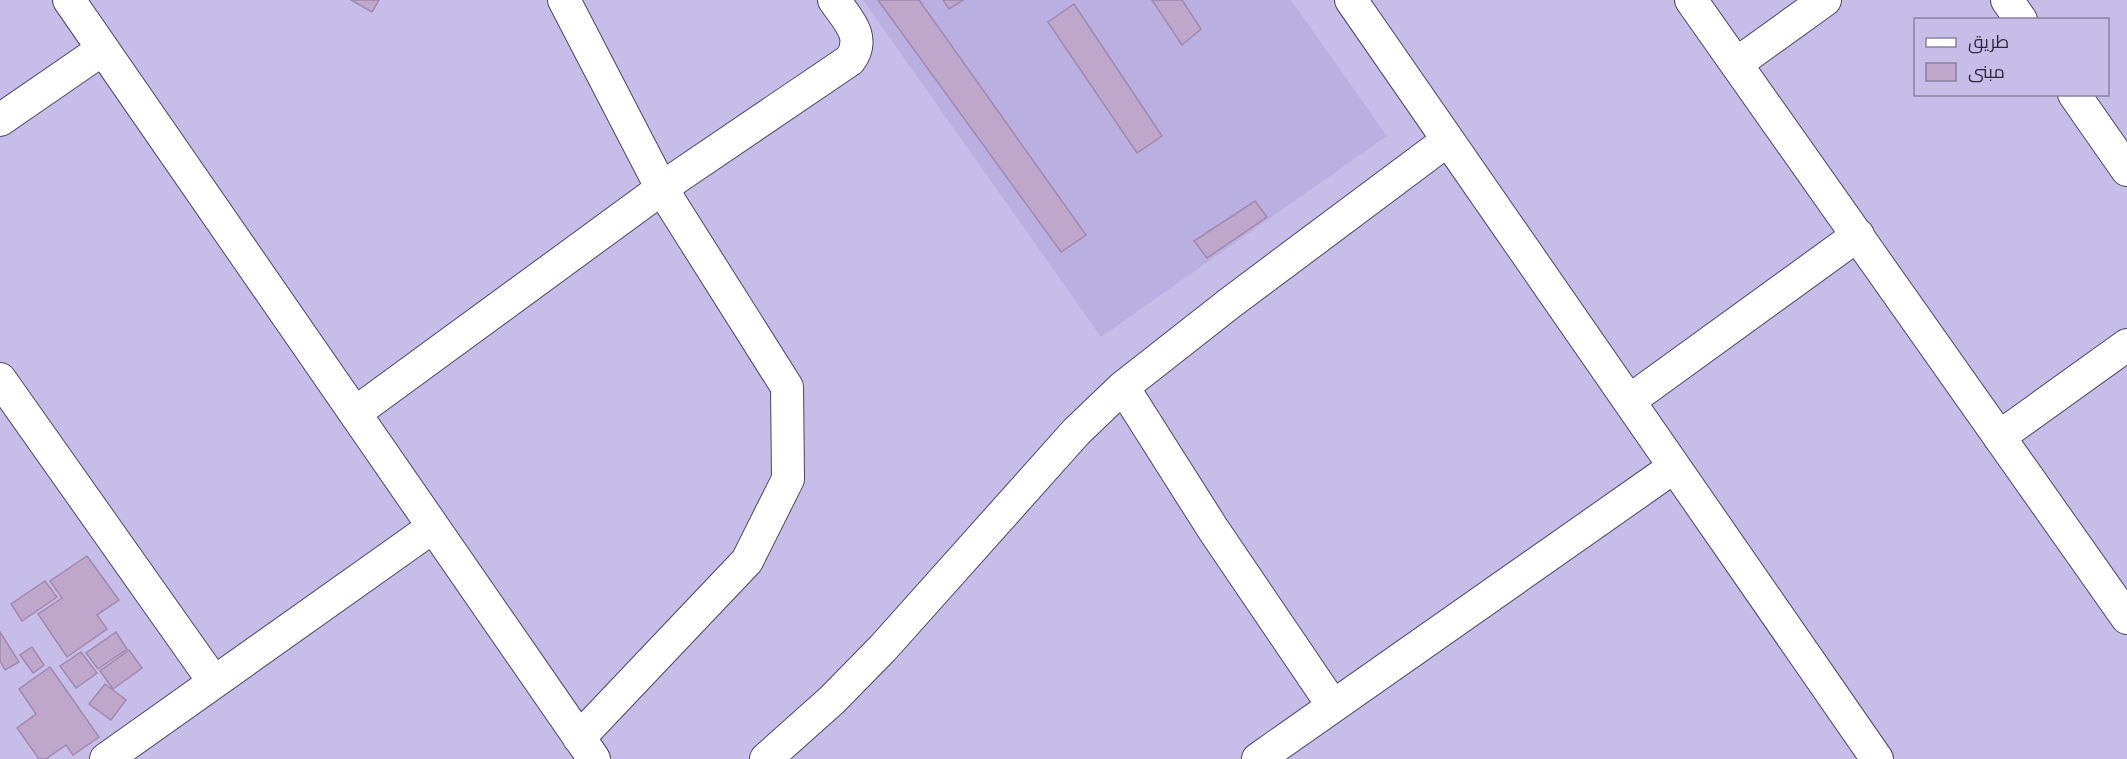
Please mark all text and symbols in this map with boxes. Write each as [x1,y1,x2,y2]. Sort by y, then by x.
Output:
legend [1914,18,2109,96]
text: طريق [1968,31,2009,54]
text: مبنى [1968,61,2005,83]

